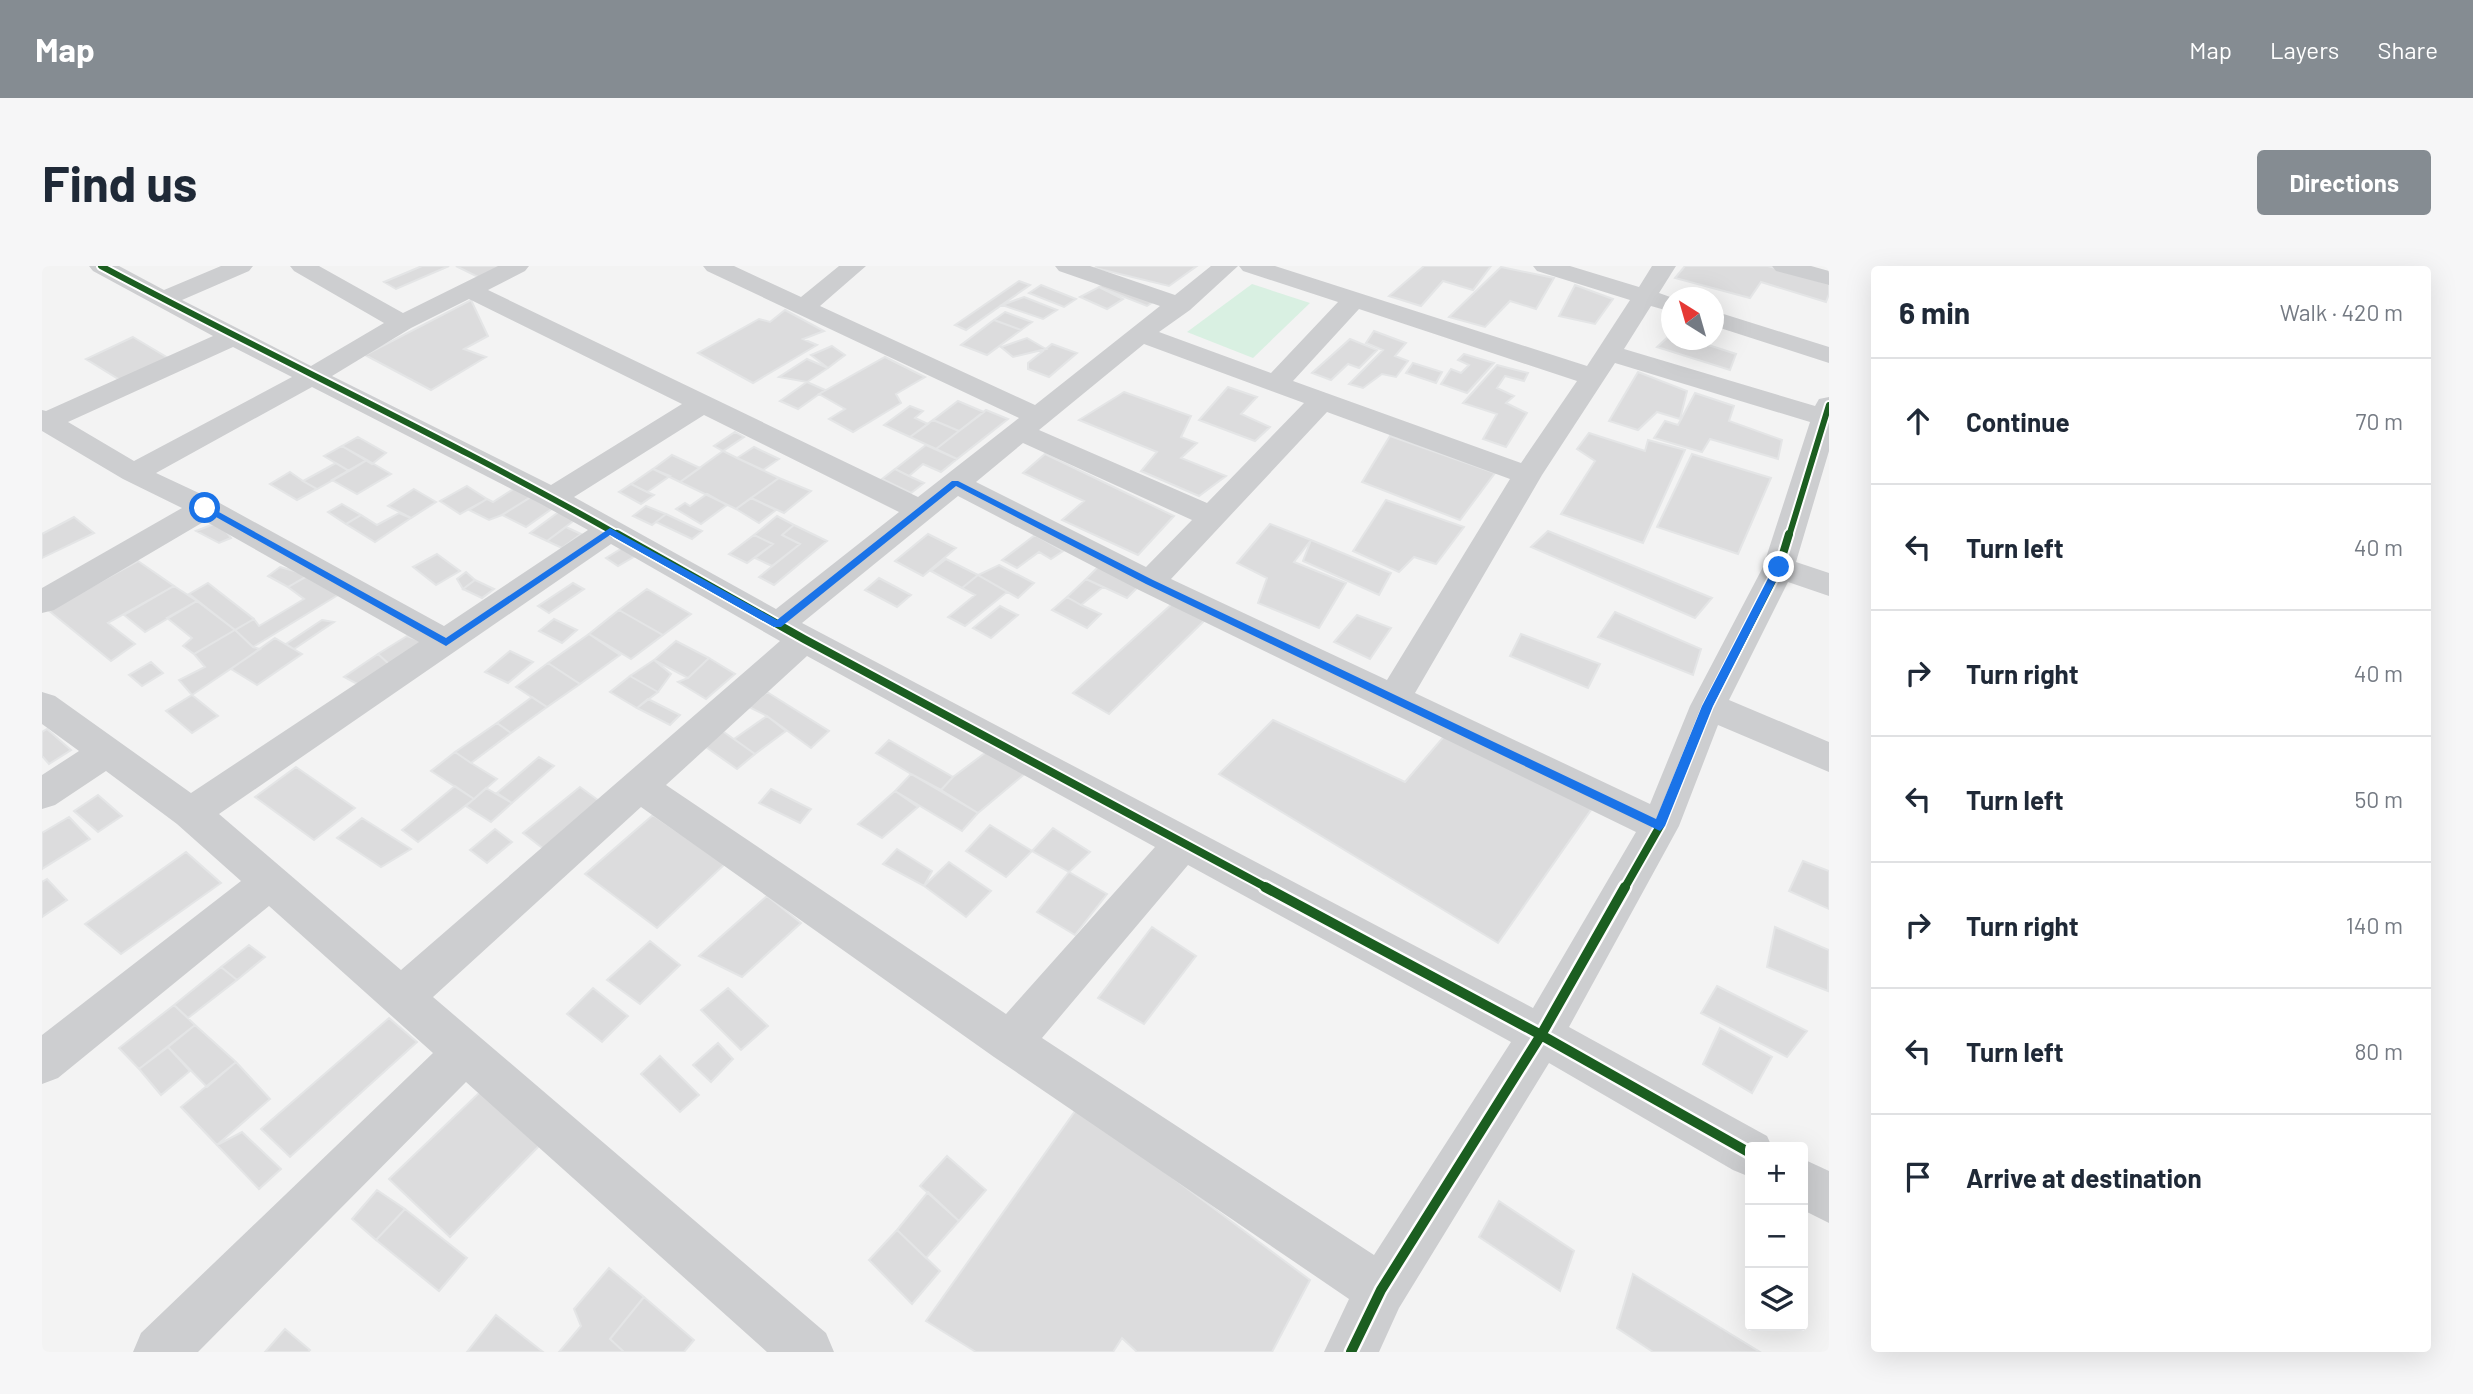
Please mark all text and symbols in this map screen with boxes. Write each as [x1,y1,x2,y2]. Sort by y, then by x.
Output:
text: Map [35,29,95,69]
text: Map [2189,35,2232,64]
text: Layers [2270,35,2339,64]
text: Share [2377,35,2438,64]
button: Directions [2257,150,2431,215]
text: Find us [42,153,197,212]
north arrow [1661,287,1724,350]
text: 6 min [1899,294,1970,330]
text: Walk · 420 m [2280,298,2403,326]
icon: ahead [1899,402,1937,440]
text: Continue [1966,406,2070,437]
text: 70 m [2356,407,2403,435]
route start [189,492,220,523]
icon: left [1899,528,1937,566]
text: Turn left [1966,532,2064,563]
text: 40 m [2354,533,2403,561]
route end [1763,551,1794,582]
icon: right [1899,654,1937,692]
text: Turn right [1966,658,2079,689]
text: 40 m [2354,659,2403,687]
icon: left [1899,780,1937,818]
text: Turn left [1966,784,2064,815]
text: 50 m [2355,785,2403,813]
icon: right [1899,906,1937,944]
text: Turn right [1966,910,2079,941]
text: 140 m [2346,911,2403,939]
icon: left [1899,1032,1937,1070]
text: Turn left [1966,1036,2064,1067]
text: 80 m [2354,1037,2403,1065]
map controls [1745,1142,1808,1331]
button: + [1745,1142,1808,1205]
icon: arrive [1899,1158,1937,1196]
text: Arrive at destination [1966,1162,2202,1193]
button: − [1745,1205,1808,1268]
button: layers [1745,1268,1808,1331]

